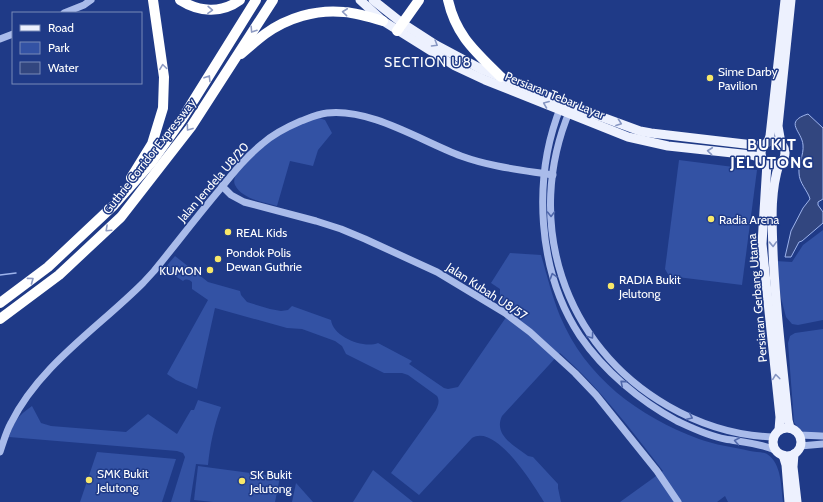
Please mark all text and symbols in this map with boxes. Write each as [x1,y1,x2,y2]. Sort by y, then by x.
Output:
one-way arrow [207,5,213,14]
one-way arrow [342,8,348,17]
legend [12,12,142,84]
text: Road [48,20,74,35]
one-way arrow [250,26,258,33]
one-way arrow [431,39,438,47]
text: Park [48,40,70,55]
district label: SECTION U8 [384,53,472,71]
text: Water [48,60,79,75]
one-way arrow [159,64,168,70]
place label: Sime Darby Pavilion [718,64,778,93]
street label: Persiaran Tebar Layar [503,68,607,122]
marker: Sime Darby Pavilion [705,73,715,83]
one-way arrow [203,75,211,82]
street label: Guthrie Corridor Expressway [99,95,199,217]
one-way arrow [542,101,549,109]
one-way arrow [615,119,622,127]
one-way arrow [187,124,194,131]
district label: BUKIT JELUTONG [729,135,814,172]
street label: Jalan Jendela U8/20 [174,139,252,226]
one-way arrow [707,146,713,155]
one-way arrow [547,211,555,217]
place label: Radia Arena [719,212,779,227]
marker: Radia Arena [706,214,716,224]
one-way arrow [105,224,113,232]
place label: REAL Kids [236,225,287,240]
marker: REAL Kids [223,227,233,237]
street label: Persiaran Gerbang Utama [744,233,770,363]
one-way arrow [769,241,777,247]
place label: Pondok Polis Dewan Guthrie [226,245,302,274]
marker: Pondok Polis Dewan Guthrie [213,254,223,264]
street label: Jalan Kubah U8/57 [443,259,530,323]
place label: KUMON [159,263,202,278]
marker: KUMON [205,265,215,275]
one-way arrow [549,272,558,279]
place label: RADIA Bukit Jelutong [618,272,681,301]
one-way arrow [27,278,34,285]
marker: RADIA Bukit Jelutong [606,281,616,291]
one-way arrow [586,331,593,338]
one-way arrow [772,374,781,380]
one-way arrow [620,380,628,387]
one-way arrow [686,412,693,420]
one-way arrow [734,437,740,446]
place label: SMK Bukit Jelutong [96,466,149,495]
place label: SK Bukit Jelutong [249,467,292,496]
marker: SMK Bukit Jelutong [84,475,94,485]
marker: SK Bukit Jelutong [237,476,247,486]

